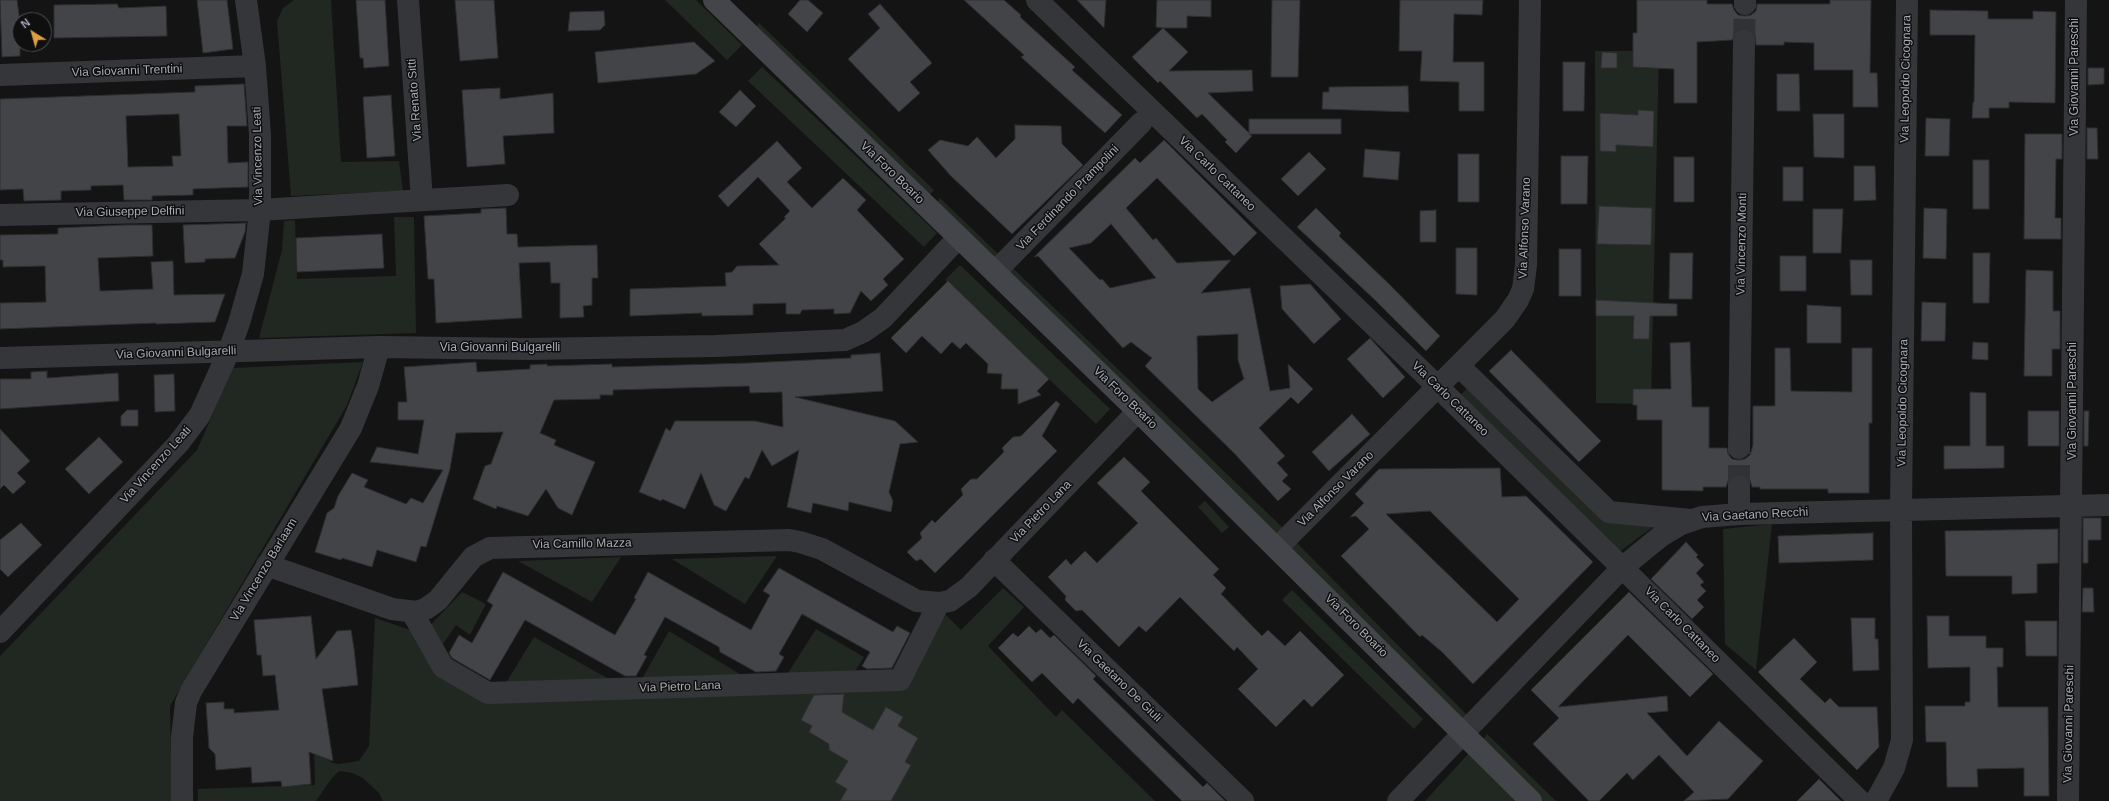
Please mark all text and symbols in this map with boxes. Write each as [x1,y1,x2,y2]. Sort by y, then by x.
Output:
north arrow [12,12,52,52]
street label: Via Leopoldo Cicognara [1898,15,1914,143]
text: N [19,16,32,30]
street label: Via Giovanni Pareschi [2068,18,2082,136]
street label: Via Renato Sitti [405,58,425,142]
street label: Via Giovanni Trentini [71,62,183,80]
street label: Via Vincenzo Leati [250,106,266,206]
street label: Via Carlo Cattaneo [1176,134,1258,214]
street label: Via Foro Boario [857,139,927,207]
street label: Via Ferdinando Prampolini [1014,142,1122,254]
street label: Via Alfonso Varano [1516,177,1534,279]
street label: Via Vincenzo Monti [1734,193,1750,295]
street label: Via Giuseppe Delfini [76,204,184,220]
street label: Via Leopoldo Cicognara [1895,339,1911,467]
street label: Via Giovanni Bulgarelli [440,341,560,355]
street label: Via Giovanni Pareschi [2066,342,2080,460]
street label: Via Giovanni Bulgarelli [116,344,236,362]
street label: Via Carlo Cattaneo [1409,359,1491,439]
street label: Via Foro Boario [1090,364,1160,432]
street label: Via Vincenzo Leati [118,423,194,507]
street label: Via Alfonso Varano [1295,448,1377,530]
street label: Via Pietro Lana [1007,478,1075,546]
street label: Via Gaetano Recchi [1701,505,1809,525]
street label: Via Vincenzo Barlaam [228,516,300,624]
street label: Via Camillo Mazza [532,536,632,552]
street label: Via Carlo Cattaneo [1641,584,1723,666]
street label: Via Foro Boario [1322,592,1390,660]
street label: Via Gaetano De Giuli [1074,637,1164,725]
street label: Via Giovanni Pareschi [2061,665,2077,783]
street label: Via Pietro Lana [639,678,721,696]

